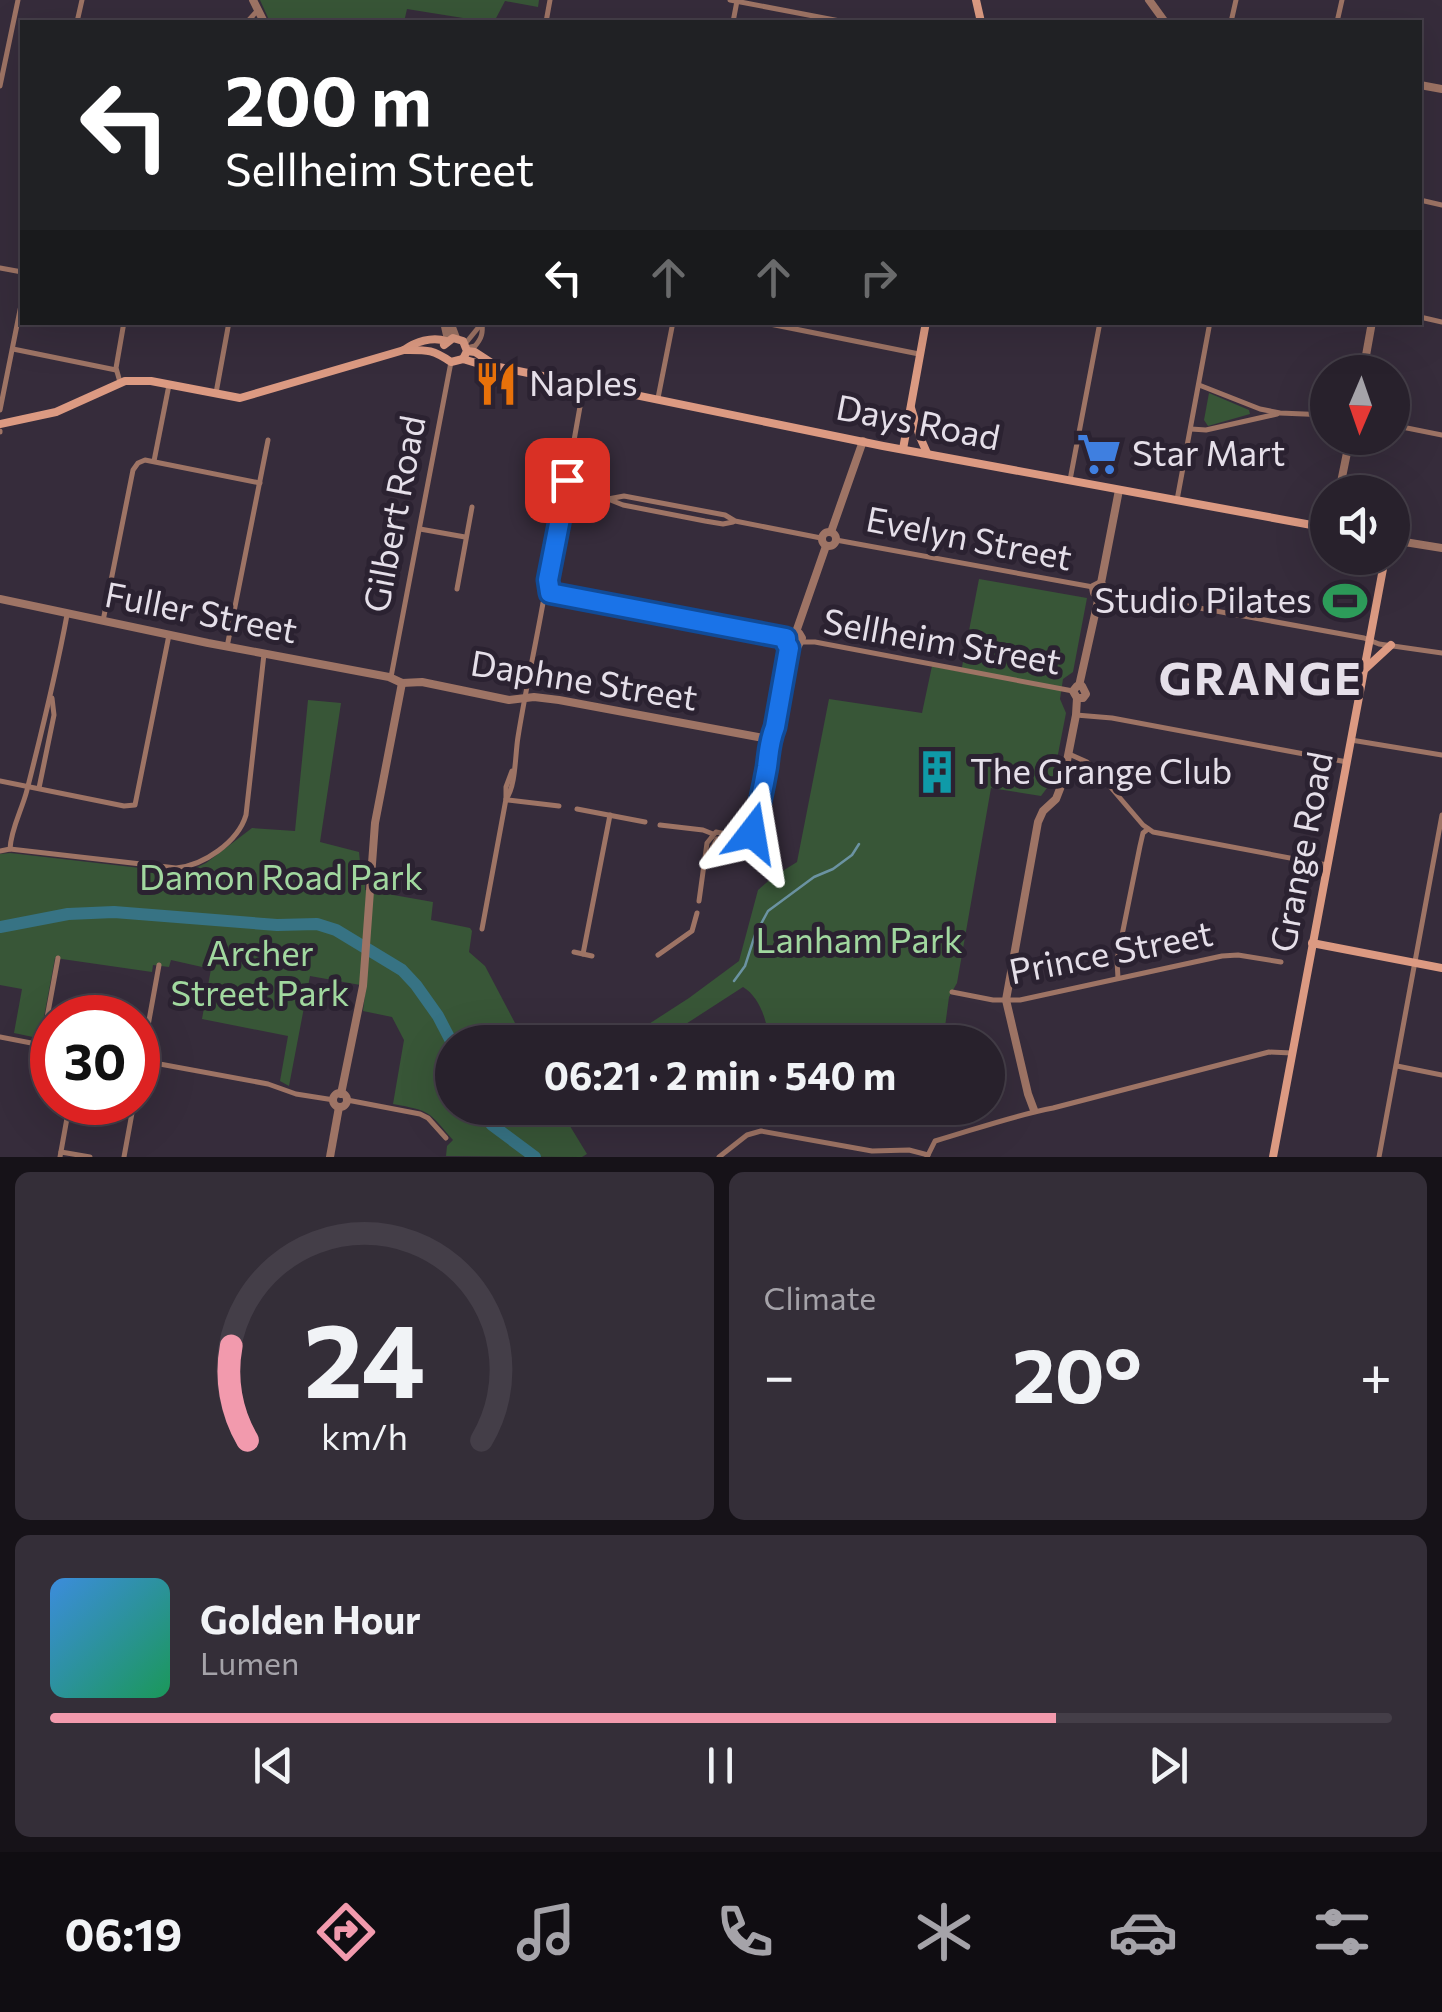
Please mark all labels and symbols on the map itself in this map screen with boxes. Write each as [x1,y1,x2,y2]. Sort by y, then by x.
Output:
north arrow [1310,355,1410,455]
restaurant icon: Naples [472,360,520,408]
place label: Naples [529,360,638,403]
street label: Days Road [833,384,1004,457]
street label: Gilbert Road [352,412,433,616]
supermarket icon: Star Mart [1075,430,1123,478]
place label: Star Mart [1132,430,1285,473]
pin [525,438,610,523]
street label: Evelyn Street [863,496,1076,578]
street label: Fuller Street [102,571,301,650]
place label: Studio Pilates [1094,577,1312,620]
sports icon: Studio Pilates [1321,577,1369,625]
street label: Sellheim Street [820,597,1065,682]
street label: Daphne Street [468,639,701,718]
district label: GRANGE [1159,649,1363,704]
building icon: The Grange Club [913,748,961,796]
place label: The Grange Club [970,748,1232,791]
street label: Grange Road [1259,748,1340,955]
position arrow [700,781,804,885]
park label: Damon Road Park [139,854,423,897]
street label: Prince Street [1005,910,1216,991]
park label: Lanham Park [755,917,963,960]
park label: Archer Street Park [171,930,349,1013]
speed limit sign: 30 [30,995,160,1125]

